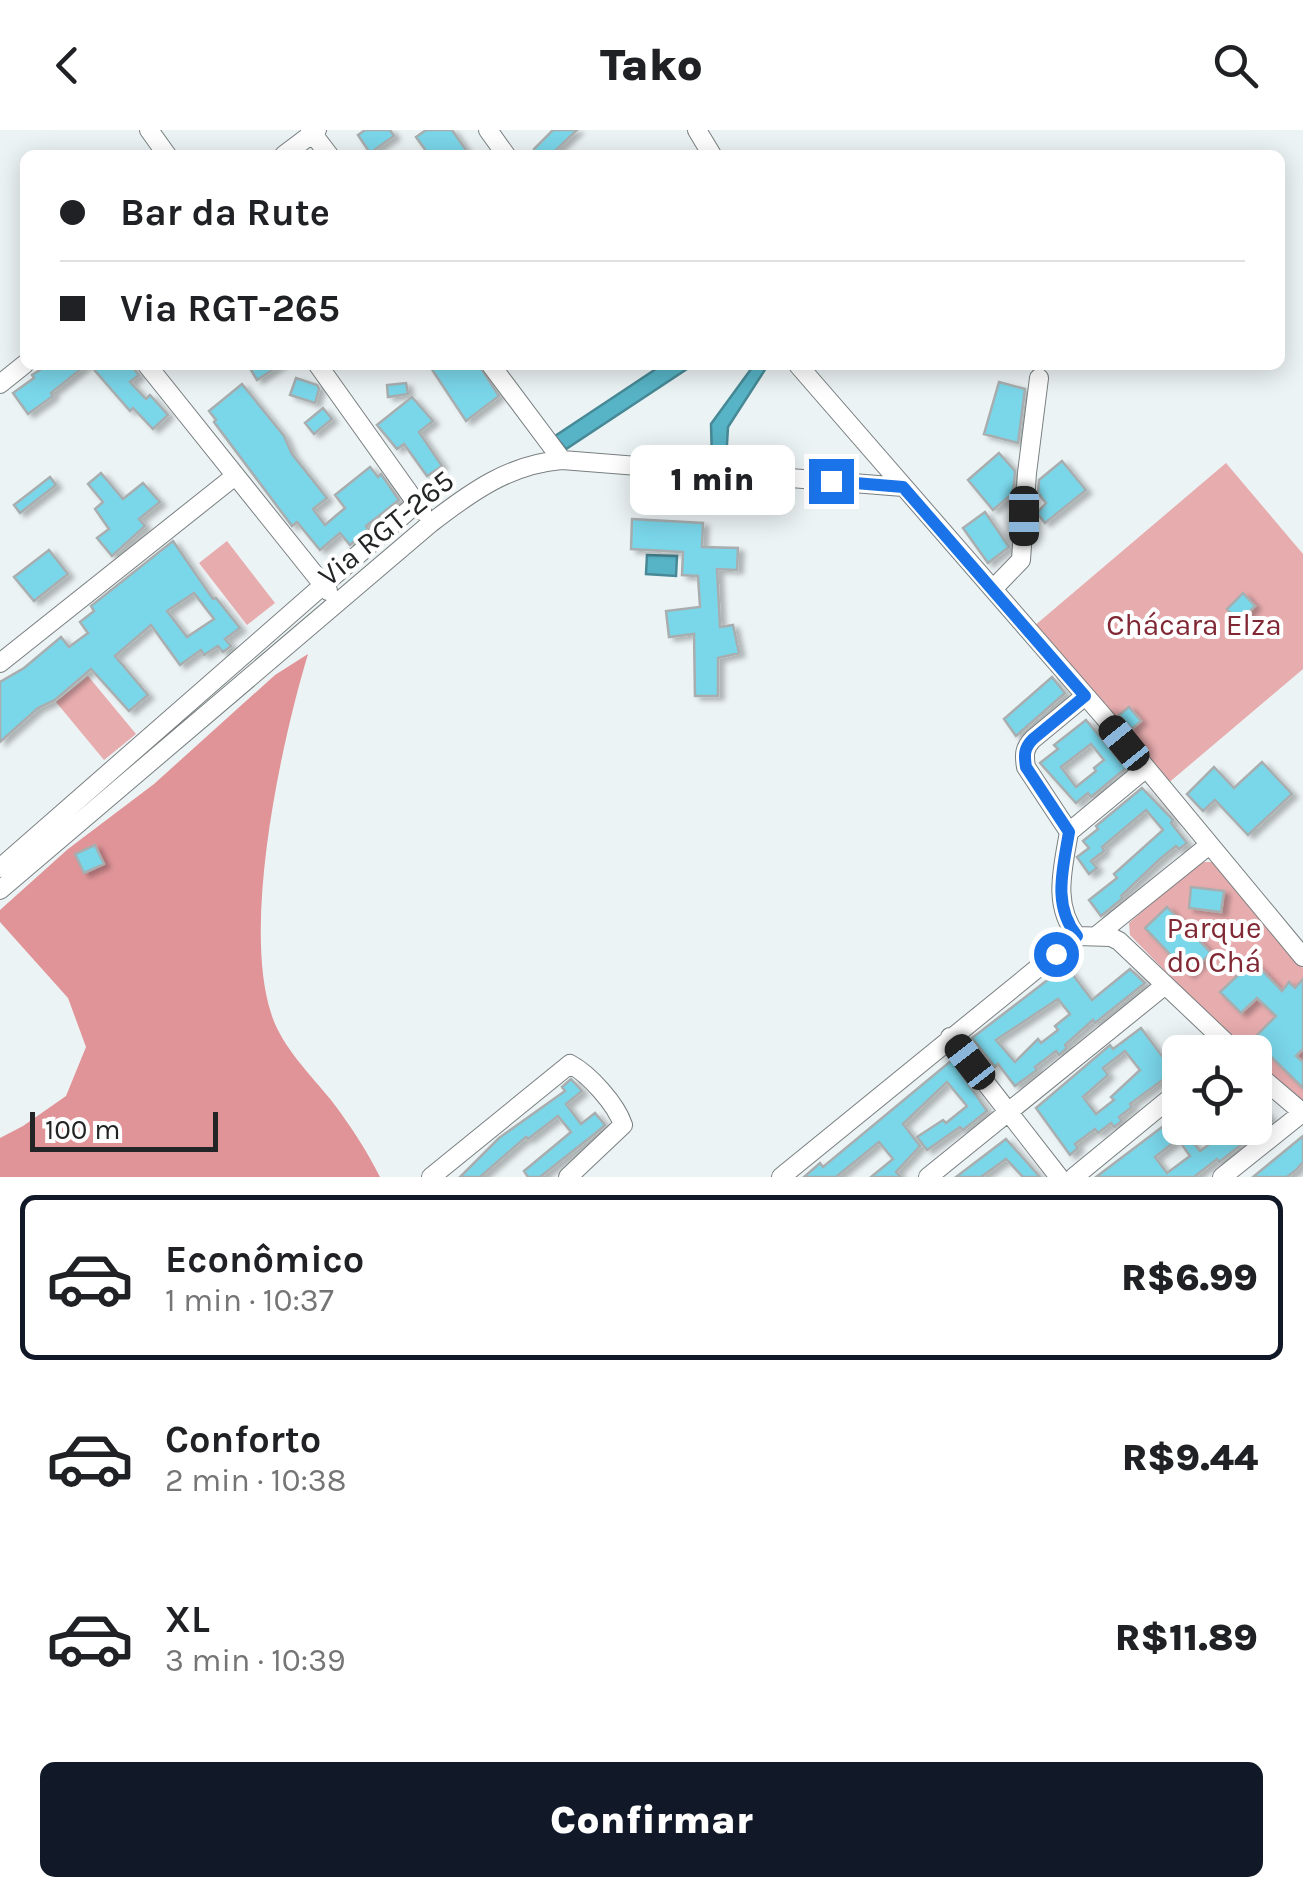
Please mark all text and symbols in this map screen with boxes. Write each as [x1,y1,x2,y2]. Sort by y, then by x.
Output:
icon: back [40,38,95,93]
icon: search [1208,38,1263,93]
text: Tako [600,39,703,91]
text: Bar da Rute [120,190,330,235]
text: Via RGT-265 [120,286,340,331]
callout: 1 min [631,446,796,516]
route end [809,459,854,504]
text: 1 min [671,461,754,498]
street label: Via RGT-265 [311,462,461,594]
car [1009,486,1039,546]
park label: Chácara Elza [1106,607,1282,643]
car [1093,710,1155,776]
park label: Parque do Chá [1166,910,1262,980]
route start [1034,932,1079,977]
car [940,1029,1000,1095]
map controls [1162,1035,1272,1145]
button: locate [1162,1035,1272,1145]
scale bar [30,1107,218,1151]
text: 100 m [45,1113,120,1146]
icon: car [45,1233,135,1323]
text: Econômico [165,1237,364,1282]
text: R$6.99 [1121,1255,1258,1300]
text: 1 min · 10:37 [165,1282,334,1319]
icon: car [45,1413,135,1503]
text: Conforto [165,1417,321,1462]
text: R$9.44 [1122,1435,1258,1480]
text: 2 min · 10:38 [165,1462,346,1499]
icon: car [45,1593,135,1683]
text: XL [165,1597,210,1642]
text: R$11.89 [1115,1615,1258,1660]
text: 3 min · 10:39 [165,1642,346,1679]
button: Confirmar [40,1762,1263,1877]

